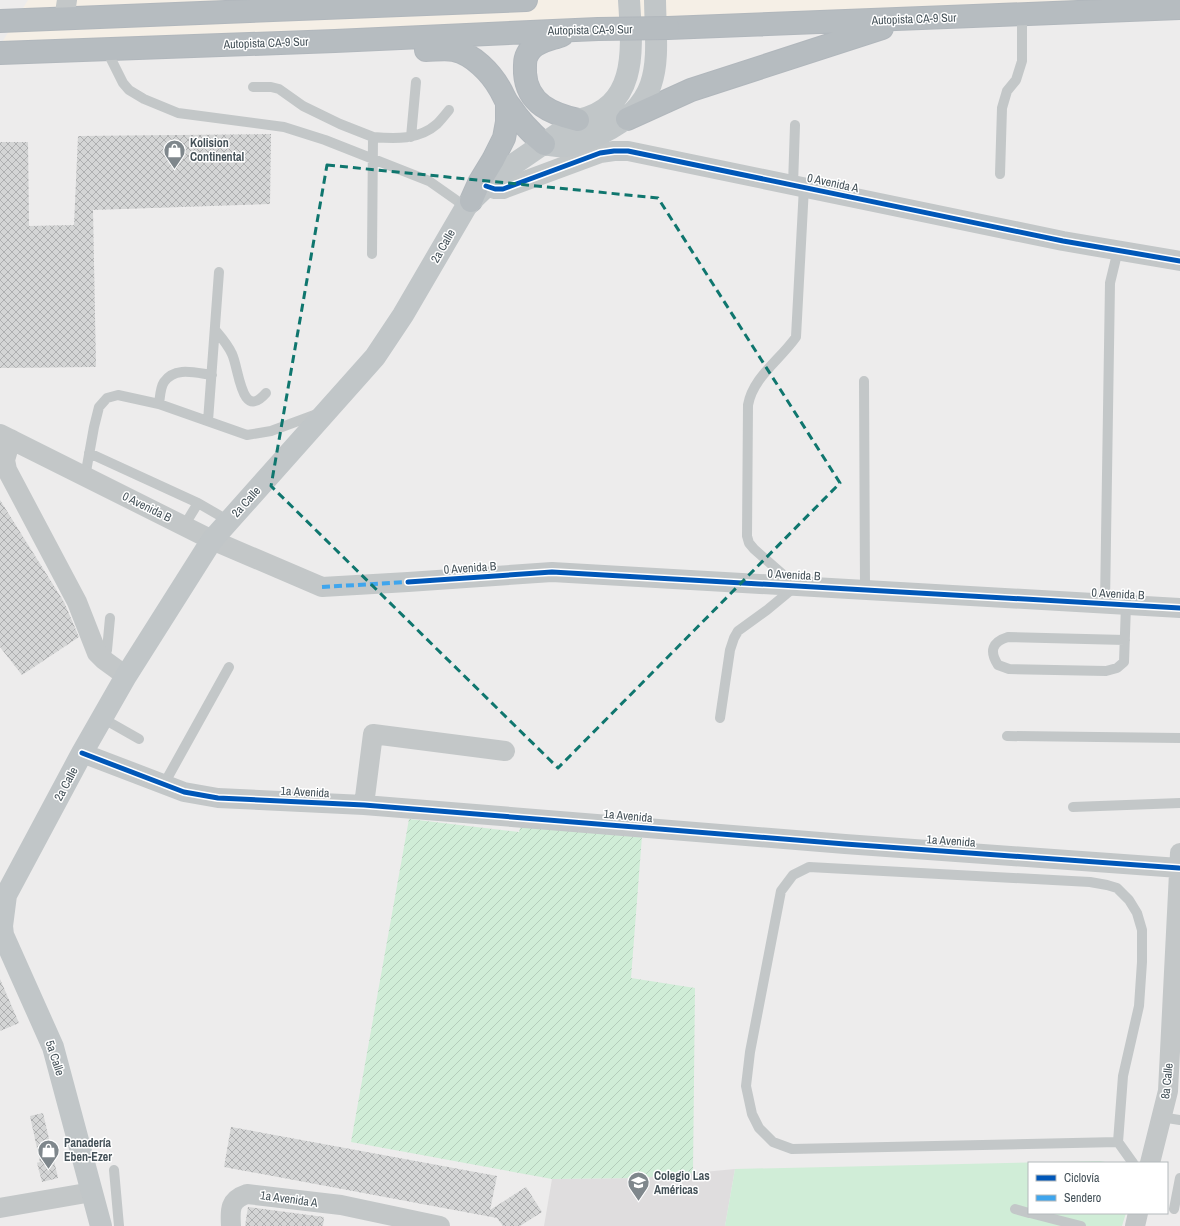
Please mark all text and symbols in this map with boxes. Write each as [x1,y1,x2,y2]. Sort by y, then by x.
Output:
street label: Autopista CA-9 Sur [870,10,957,29]
street label: Autopista CA-9 Sur [546,21,633,39]
street label: Autopista CA-9 Sur [222,34,309,53]
place label: Kolision Continental [190,135,244,165]
shop icon: Kolision Continental [161,137,187,170]
street label: 0 Avenida A [806,170,861,196]
street label: 2a Calle [427,226,459,266]
street label: 2a Calle [228,483,264,521]
street label: 0 Avenida B [120,488,175,526]
street label: 0 Avenida B [443,558,497,578]
street label: 0 Avenida B [767,566,821,584]
street label: 0 Avenida B [1091,585,1145,603]
street label: 2a Calle [50,764,82,804]
street label: 1a Avenida [280,783,330,801]
street label: 1a Avenida [603,806,654,826]
street label: 1a Avenida [926,831,977,851]
street label: 5a Calle [42,1038,68,1078]
street label: 8a Calle [1157,1062,1177,1100]
place label: Panadería Eben-Ezer [64,1135,112,1165]
shop icon: Panadería Eben-Ezer [35,1137,61,1170]
legend [1028,1162,1168,1214]
place label: Colegio Las Américas [654,1168,710,1198]
school or university icon: Colegio Las Américas [625,1170,651,1203]
text: Ciclovía [1064,1170,1100,1186]
street label: 1a Avenida A [259,1187,319,1211]
text: Sendero [1064,1190,1101,1206]

